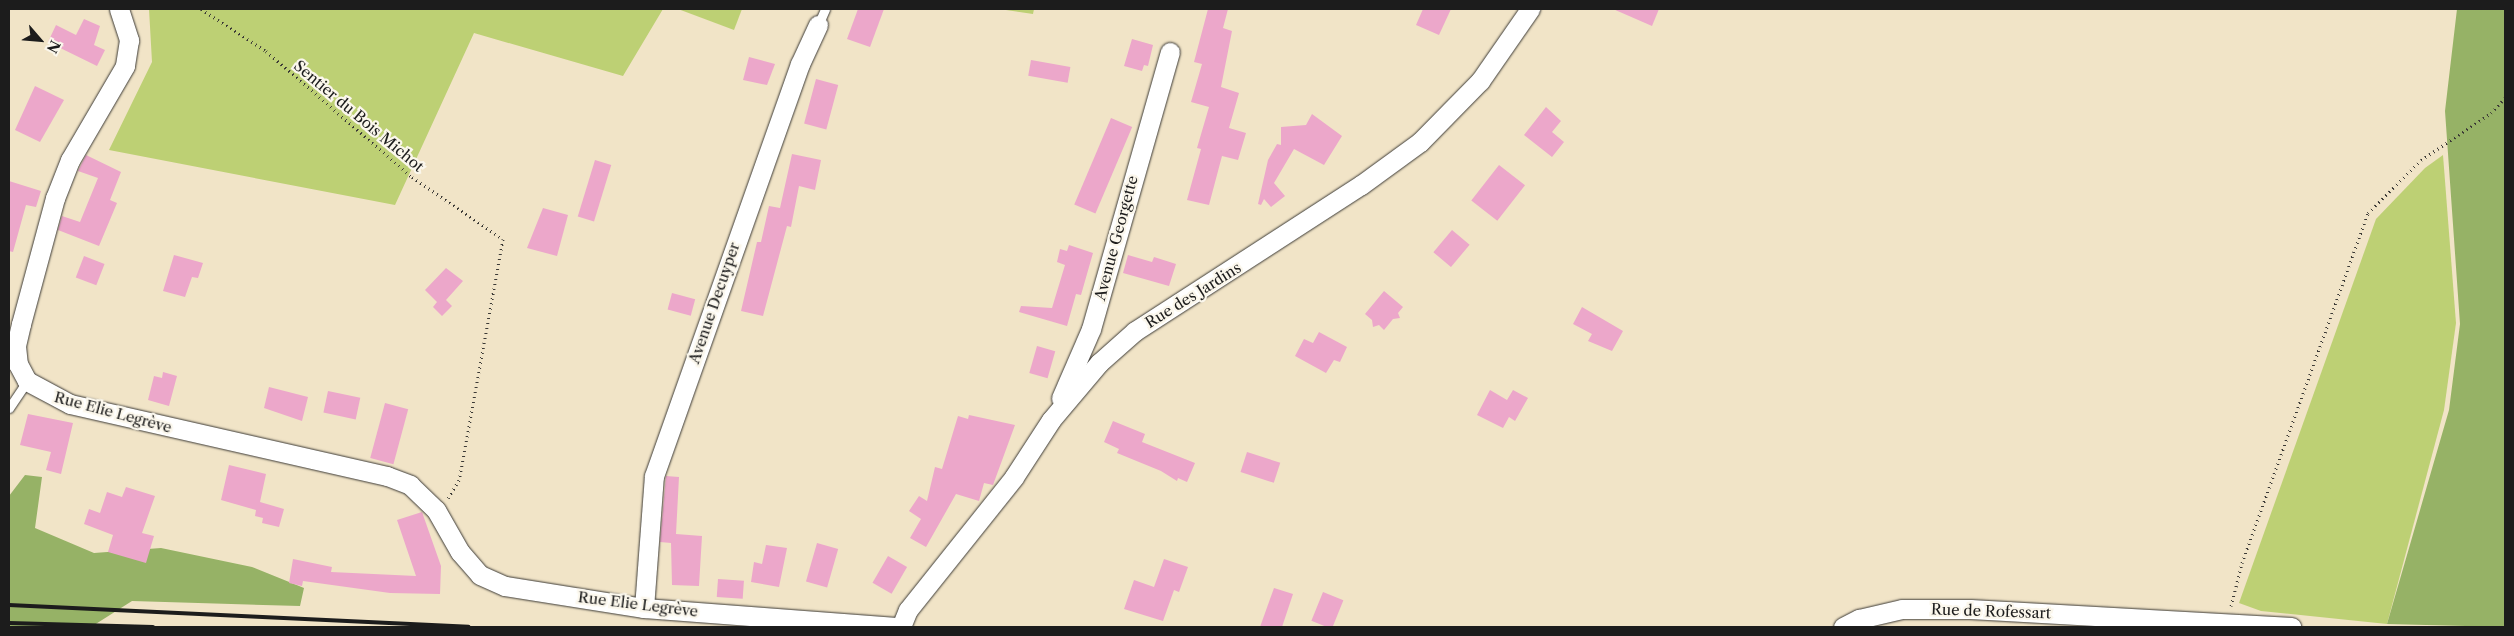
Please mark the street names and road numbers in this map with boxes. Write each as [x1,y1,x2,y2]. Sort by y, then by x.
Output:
street label: Sentier du Bois Michot [290,56,428,176]
street label: Avenue Georgette [1091,174,1141,302]
street label: Avenue Decuyper [685,240,743,366]
street label: Rue des Jardins [1142,258,1244,332]
street label: Rue Elie Legrève [52,388,174,436]
street label: Rue Elie Legrève [577,588,699,620]
street label: Rue de Rofessart [1931,600,2051,622]

